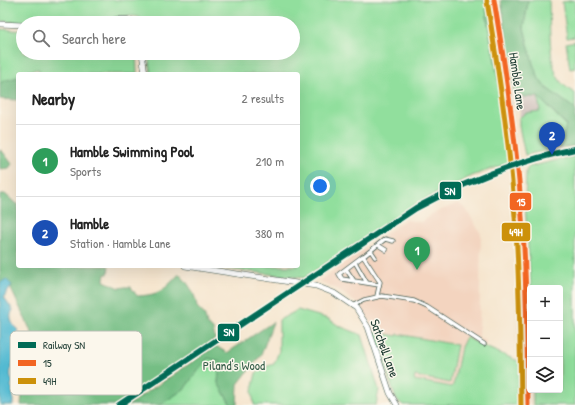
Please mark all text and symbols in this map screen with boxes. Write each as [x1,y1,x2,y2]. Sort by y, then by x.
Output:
search box [16,16,300,60]
icon: search [30,27,52,49]
text: Search here [62,28,126,49]
street label: Hamble Lane [505,51,531,111]
text: Nearby [32,87,75,110]
text: 2 results [242,89,284,107]
pin: 2 [539,122,565,155]
text: Hamble Swimming Pool [70,141,194,162]
text: 1 [43,152,47,170]
text: 210 m [256,152,284,170]
text: Sports [70,162,101,180]
your location [310,176,330,196]
line badge: SN [439,181,462,200]
text: SN [445,184,456,198]
line badge: 15 [509,192,532,211]
text: 15 [517,195,526,209]
text: Hamble [70,213,109,234]
line badge: 49H [501,222,531,242]
text: 2 [42,224,48,242]
text: 380 m [255,224,284,242]
text: 49H [509,225,523,239]
text: Station · Hamble Lane [70,234,171,252]
pin: 1 [404,237,430,270]
map controls [527,285,563,393]
button: + [527,285,563,321]
street label: Satchell Lane [366,316,404,380]
button: − [527,321,563,357]
line badge: SN [217,323,240,342]
text: SN [224,325,235,339]
legend [10,331,142,395]
text: Railway SN [43,338,85,352]
text: 15 [43,356,52,370]
park label: Piland's Wood [203,356,265,374]
button: layers [527,357,563,393]
text: 49H [43,374,56,388]

